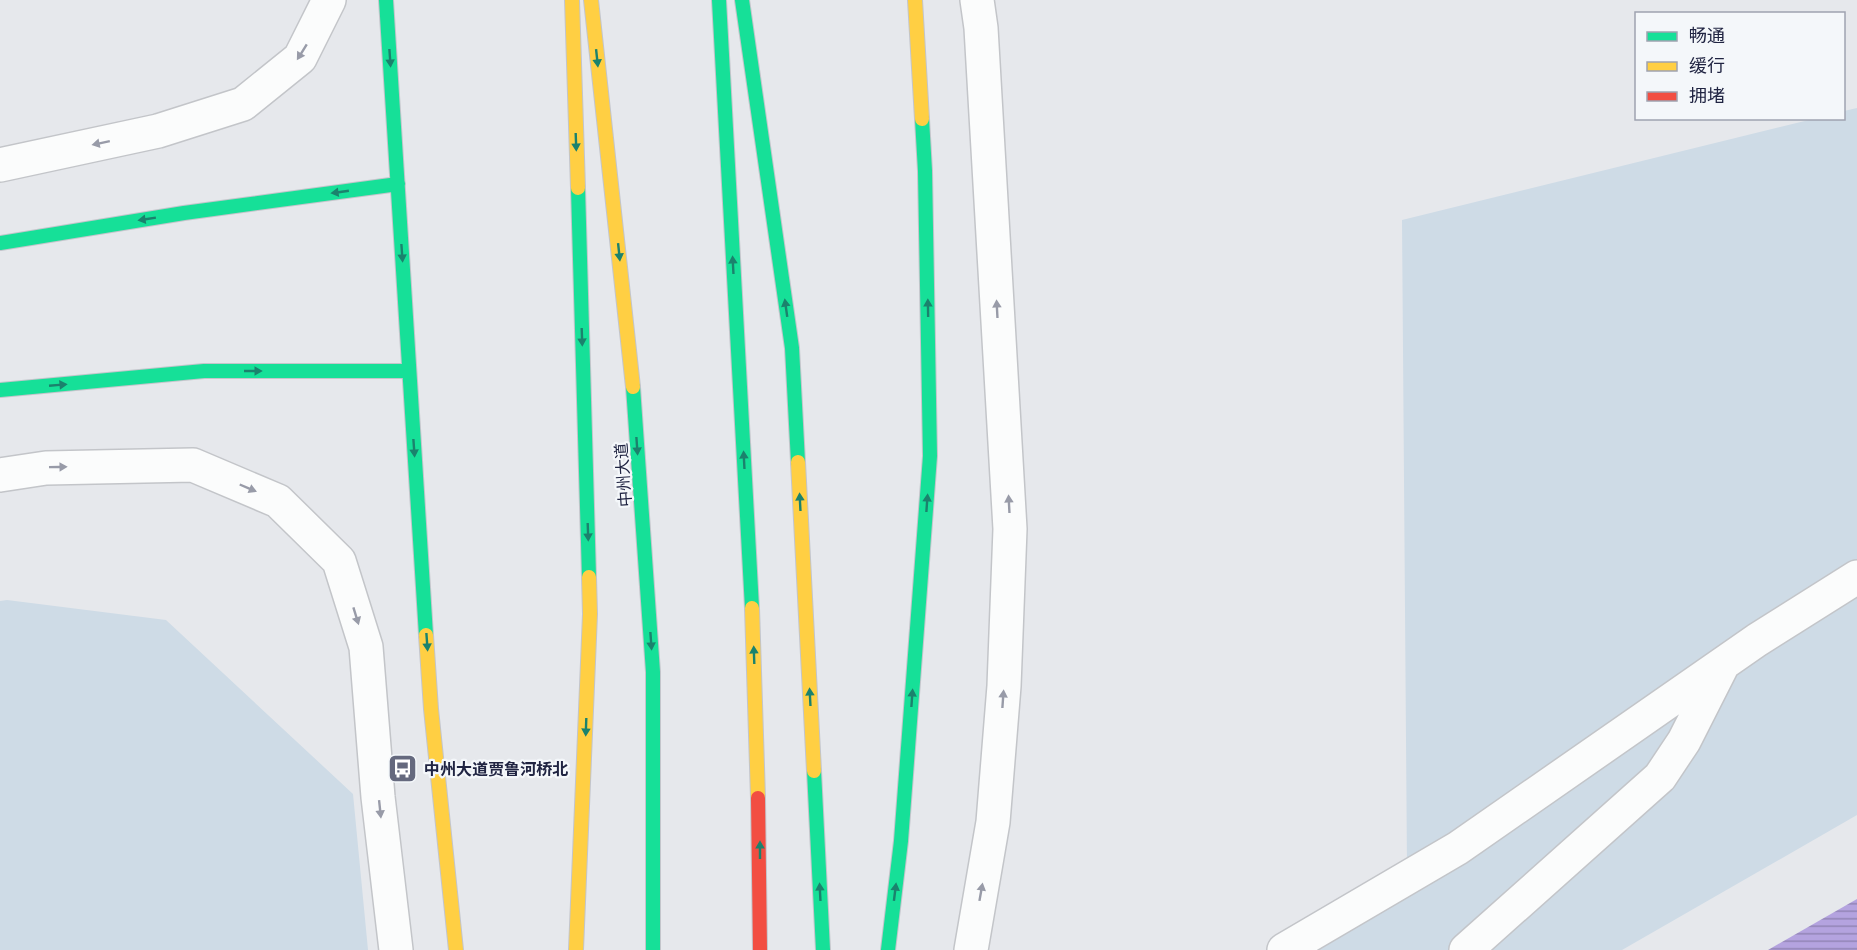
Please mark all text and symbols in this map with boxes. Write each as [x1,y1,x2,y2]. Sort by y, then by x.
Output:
legend [1635,12,1845,120]
text: 畅通 [1689,25,1725,46]
one-way arrow [297,44,308,60]
one-way arrow [385,49,395,68]
one-way arrow [592,49,602,68]
text: 缓行 [1689,55,1725,76]
text: 拥堵 [1689,85,1725,106]
one-way arrow [571,133,581,152]
one-way arrow [91,139,110,148]
one-way arrow [330,187,349,197]
one-way arrow [137,215,156,224]
one-way arrow [614,242,624,261]
one-way arrow [397,244,407,263]
one-way arrow [729,256,738,275]
one-way arrow [781,298,790,317]
one-way arrow [923,299,933,318]
one-way arrow [993,300,1002,319]
one-way arrow [577,328,587,347]
one-way arrow [243,366,262,376]
one-way arrow [49,380,68,390]
one-way arrow [632,437,642,456]
one-way arrow [410,438,419,457]
street label: 中州大道 [612,442,635,508]
one-way arrow [739,450,748,469]
one-way arrow [48,463,67,472]
one-way arrow [240,483,258,493]
one-way arrow [795,493,804,512]
one-way arrow [922,494,932,513]
one-way arrow [1004,494,1013,513]
one-way arrow [583,523,593,542]
one-way arrow [352,607,361,625]
one-way arrow [646,631,655,650]
one-way arrow [422,633,431,652]
one-way arrow [749,645,759,664]
one-way arrow [805,687,814,706]
one-way arrow [907,688,917,707]
one-way arrow [998,689,1008,708]
one-way arrow [581,718,590,737]
bus stop icon: 中州大道贾鲁河桥北 [387,753,419,785]
place label: 中州大道贾鲁河桥北 [424,760,568,779]
one-way arrow [375,800,385,819]
one-way arrow [755,840,765,859]
one-way arrow [815,882,824,901]
one-way arrow [890,882,900,901]
one-way arrow [977,883,986,902]

